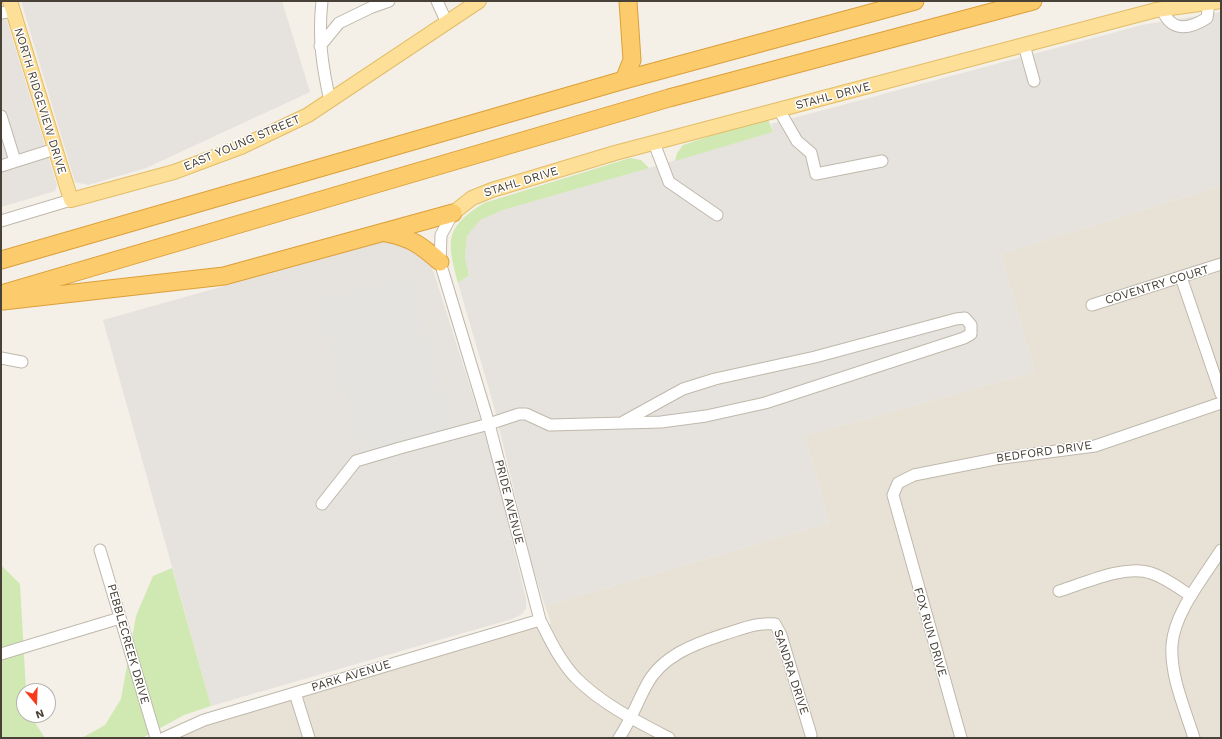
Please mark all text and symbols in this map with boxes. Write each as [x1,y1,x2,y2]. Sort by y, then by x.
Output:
street label: NORTH RIDGEVIEW DRIVE [11,26,69,176]
street label: STAHL DRIVE [794,79,872,113]
street label: EAST YOUNG STREET [182,112,302,174]
street label: STAHL DRIVE [482,164,560,200]
street label: COVENTRY COURT [1103,262,1211,308]
street label: BEDFORD DRIVE [995,438,1093,466]
street label: PRIDE AVENUE [492,458,526,546]
street label: PEBBLECREEK DRIVE [104,582,152,706]
street label: FOX RUN DRIVE [910,586,950,678]
street label: SANDRA DRIVE [770,628,812,716]
street label: PARK AVENUE [310,657,392,695]
north arrow [16,683,56,723]
text: N [34,706,46,721]

